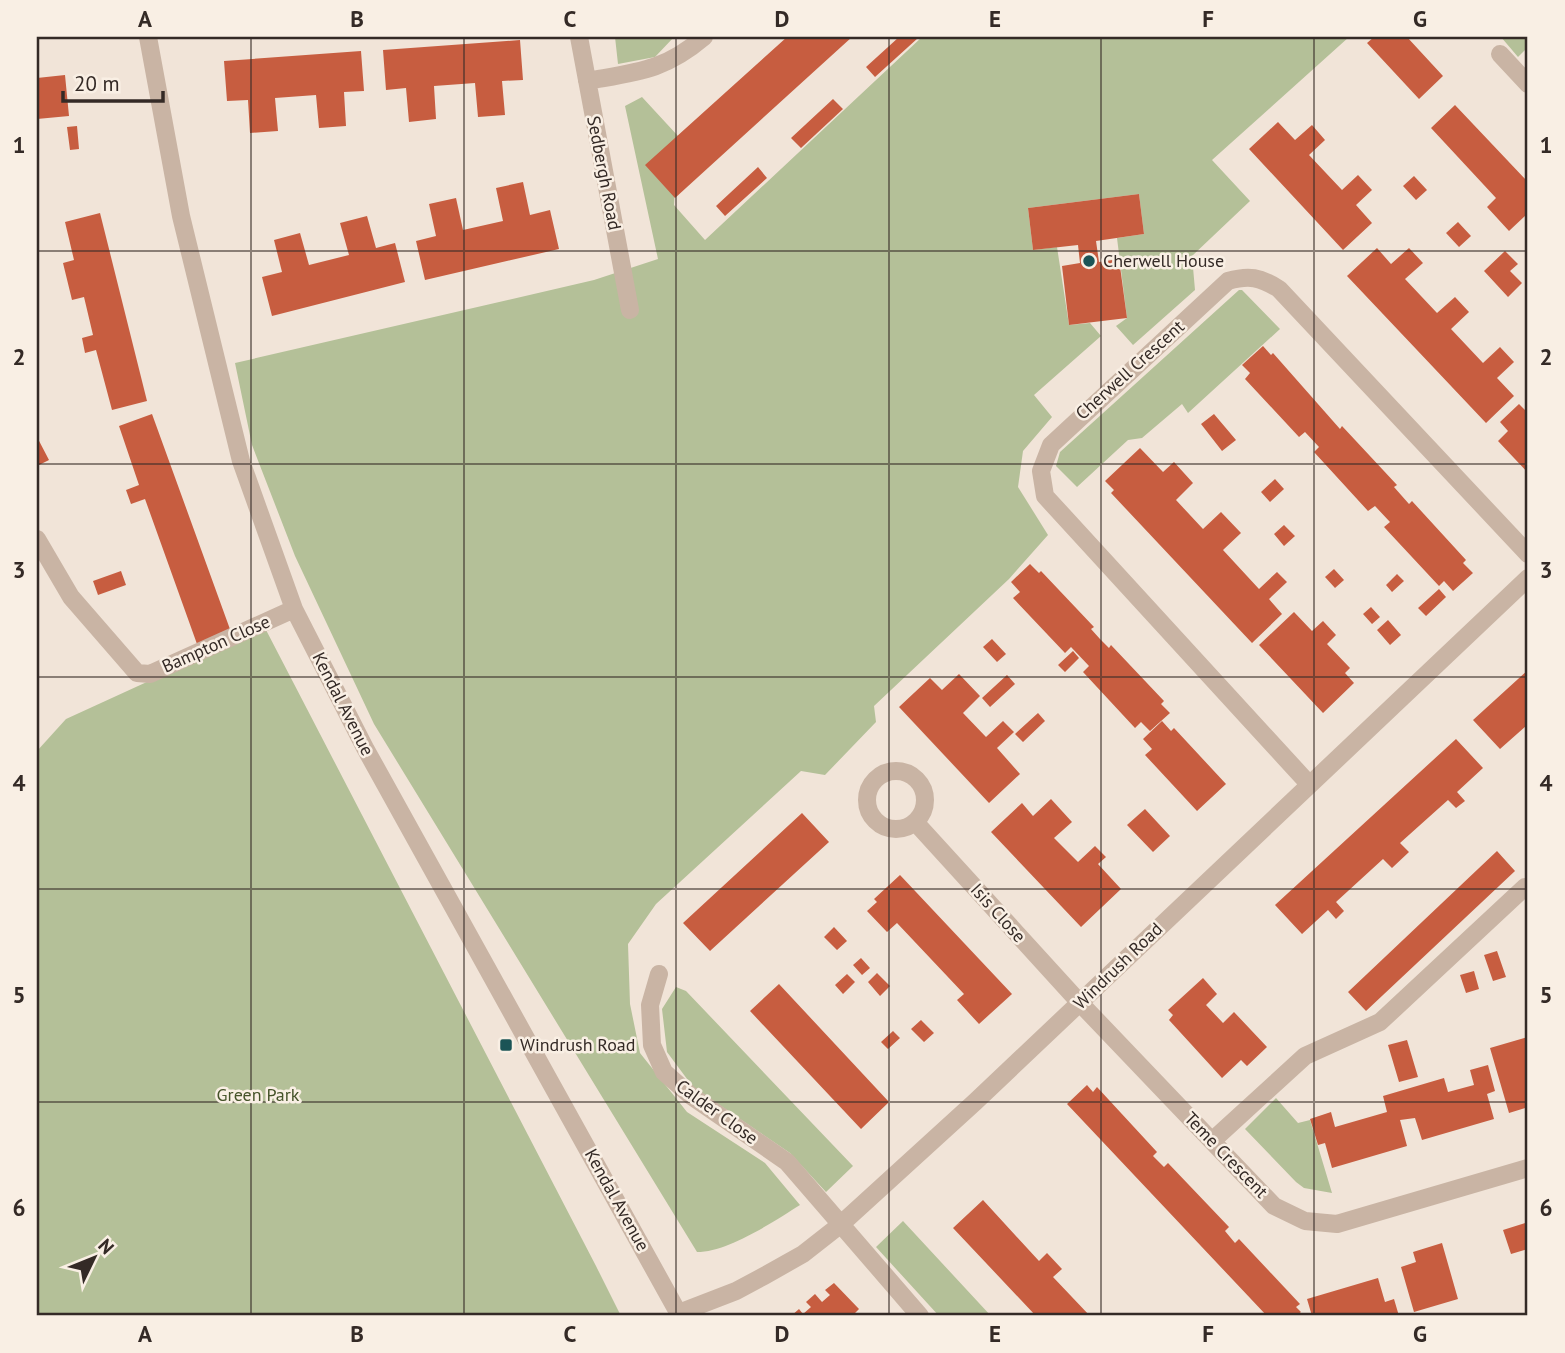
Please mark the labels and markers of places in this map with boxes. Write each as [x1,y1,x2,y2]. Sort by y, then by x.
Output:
place label: Cherwell House [1103,249,1224,272]
marker: Cherwell House [1081,253,1097,269]
place label: Windrush Road [520,1033,635,1056]
marker: Windrush Road [498,1037,514,1053]

